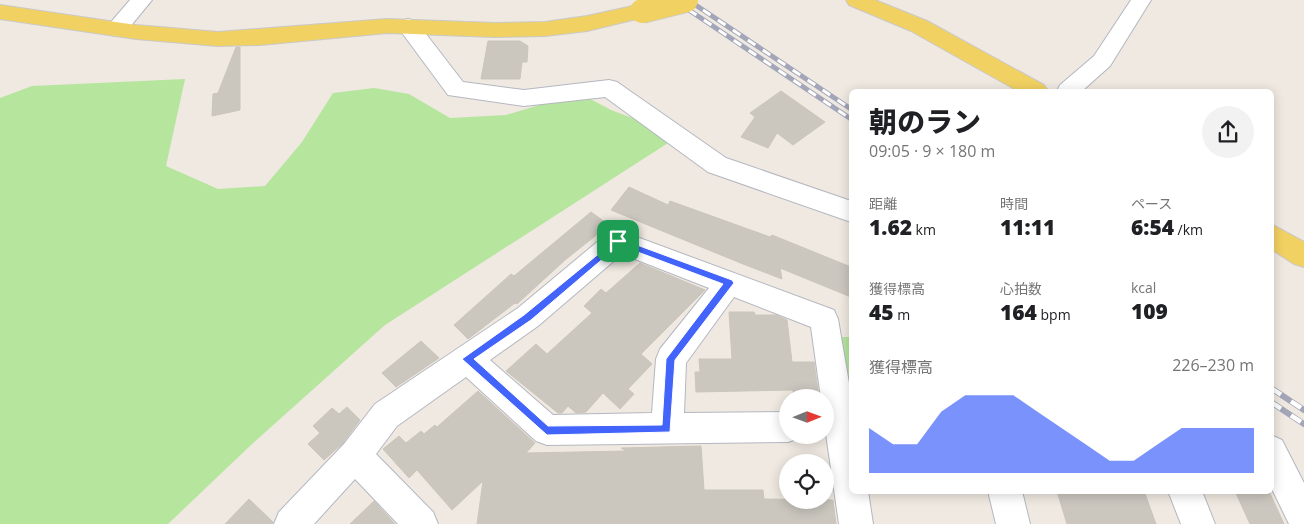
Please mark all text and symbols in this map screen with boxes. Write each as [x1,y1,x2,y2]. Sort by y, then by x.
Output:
text: 朝のラン [869,102,981,140]
button: share [1202,106,1254,158]
text: 09:05 · 9 × 180 m [869,140,995,162]
text: 距離 [869,194,897,213]
text: 時間 [1000,194,1028,213]
text: ペース [1131,194,1172,213]
text: 1.62 [869,213,912,241]
text: 11:11 [1000,213,1055,241]
text: 6:54 [1131,213,1174,241]
pin [597,220,639,262]
text: km [912,220,936,239]
text: /km [1174,220,1203,239]
icon: arrive [604,227,632,255]
text: kcal [1131,278,1156,297]
text: 獲得標高 [869,279,925,298]
text: 心拍数 [1000,279,1042,298]
text: 109 [1131,297,1168,325]
text: 45 [869,298,894,326]
text: 164 [1000,298,1037,326]
text: m [894,305,910,324]
text: bpm [1037,305,1071,324]
text: 226–230 m [1172,354,1254,376]
text: 獲得標高 [869,356,933,378]
north arrow [779,389,834,444]
map controls [779,389,834,509]
button: locate [779,454,834,509]

